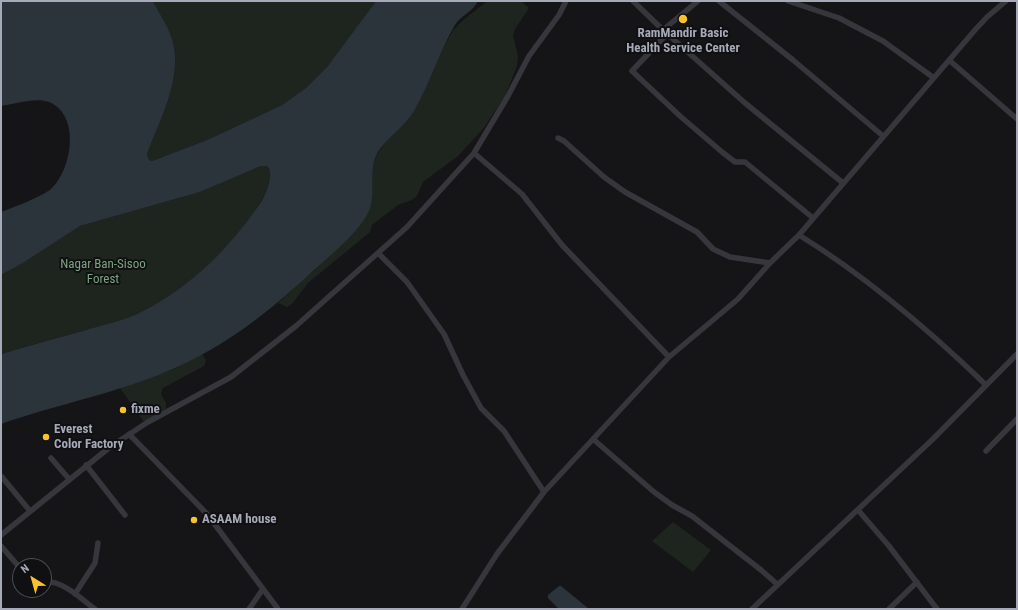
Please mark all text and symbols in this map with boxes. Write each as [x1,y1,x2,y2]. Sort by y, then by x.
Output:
marker: RamMandir Basic Health Service Center [677,13,689,25]
place label: RamMandir Basic Health Service Center [626,26,740,57]
park label: Nagar Ban-Sisoo Forest [60,257,146,288]
place label: fixme [131,402,160,418]
marker: fixme [118,405,128,415]
place label: Everest Color Factory [54,422,123,453]
marker: Everest Color Factory [41,432,51,442]
place label: ASAAM house [202,512,277,528]
marker: ASAAM house [189,515,199,525]
north arrow [12,558,52,598]
text: N [18,562,32,576]

